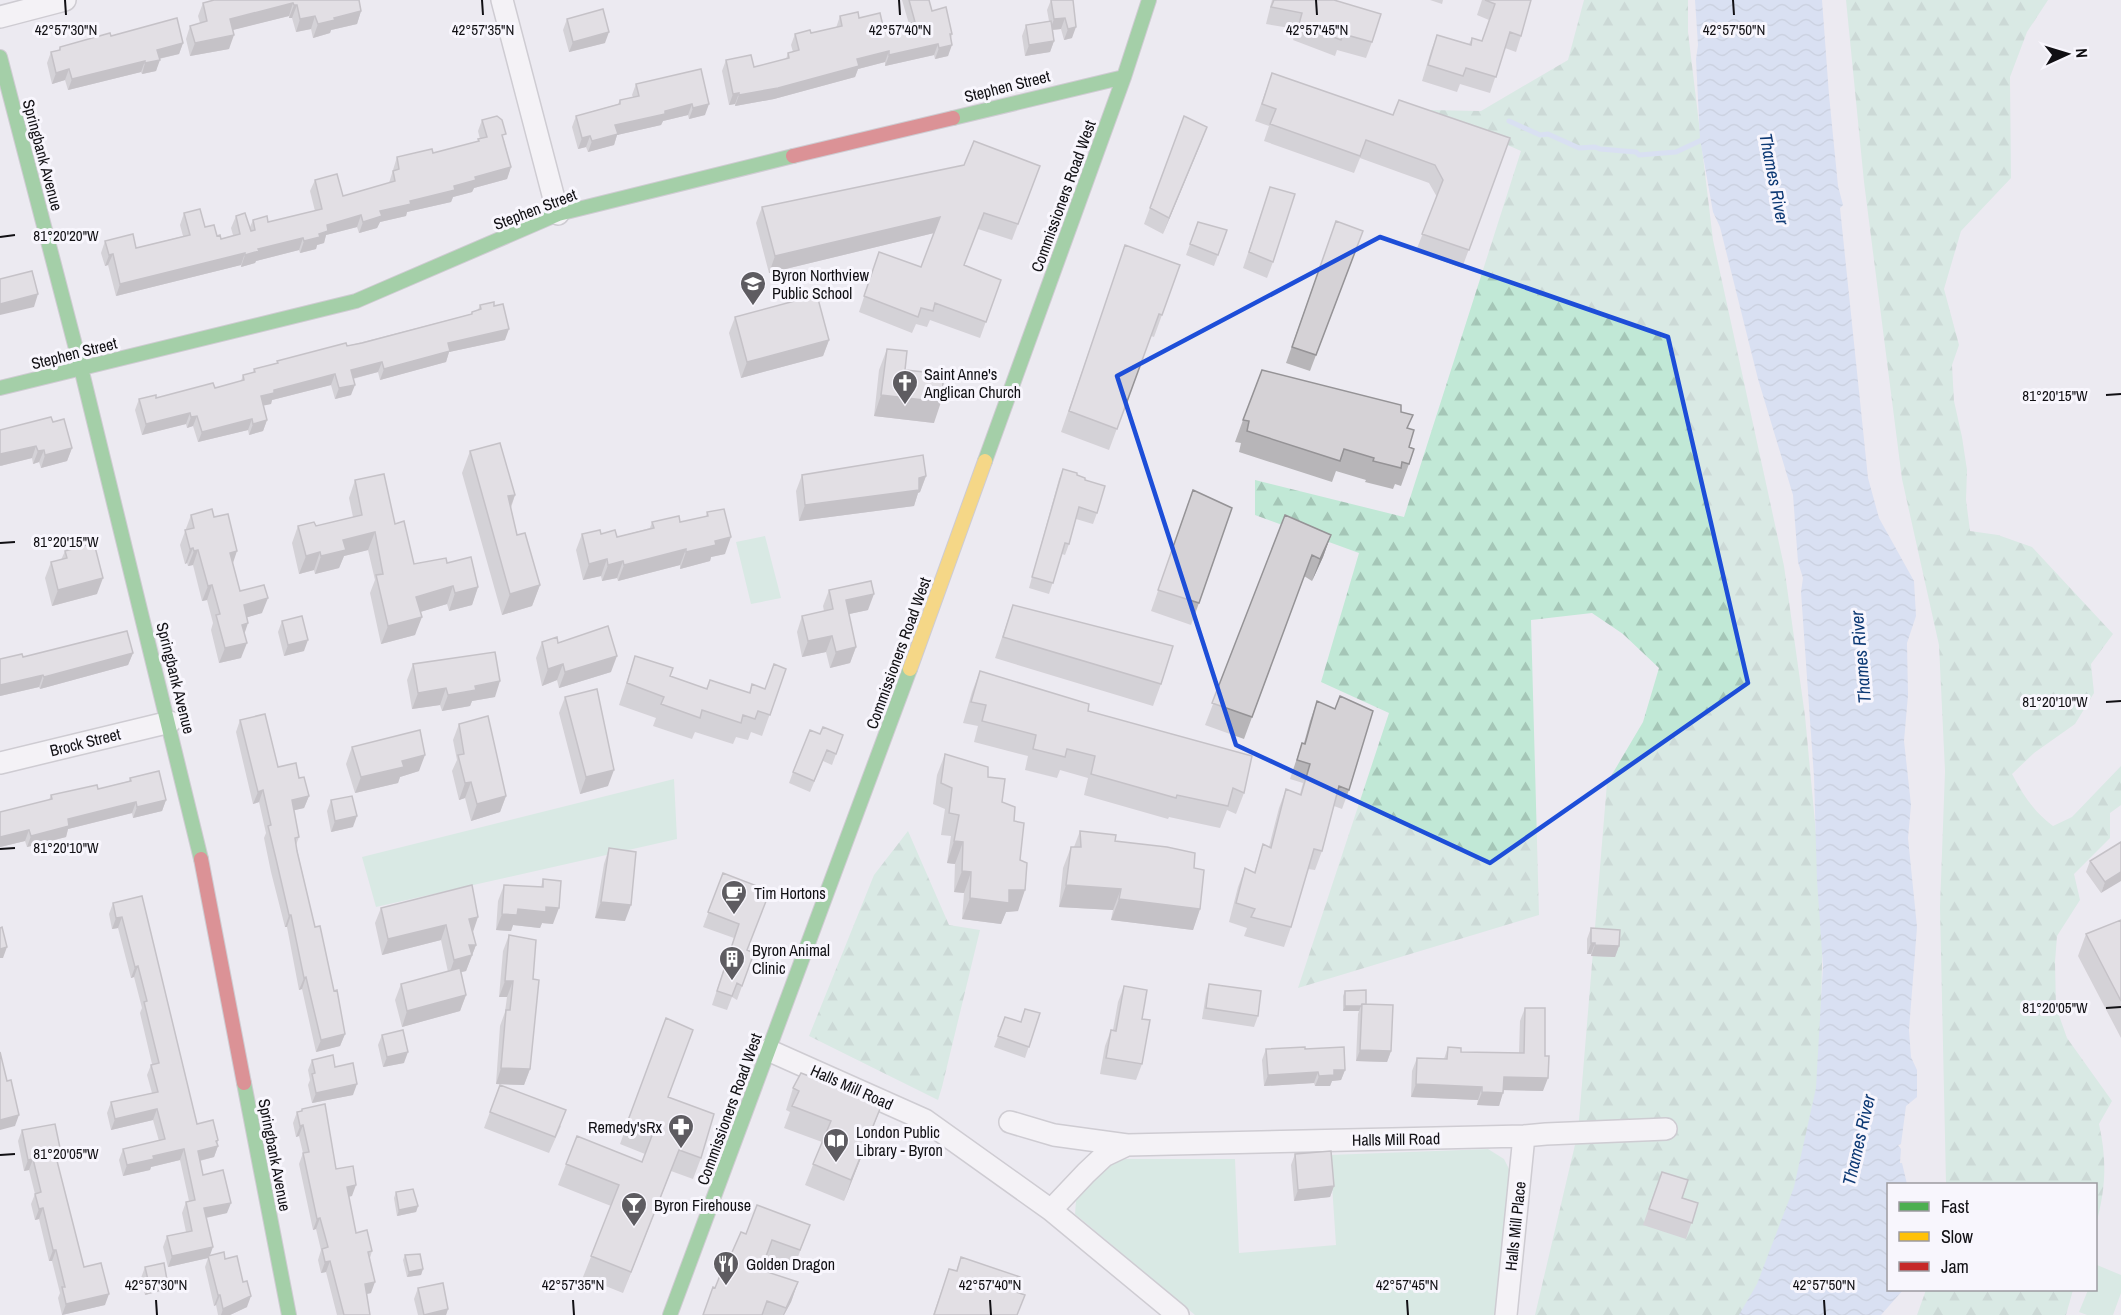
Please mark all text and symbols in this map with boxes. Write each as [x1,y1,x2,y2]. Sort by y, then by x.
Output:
text: 42°57'30"N [35,19,97,40]
text: 42°57'35"N [452,19,514,40]
text: 42°57'40"N [869,19,931,40]
text: 42°57'45"N [1286,19,1348,40]
text: 42°57'50"N [1703,19,1765,40]
north arrow [2037,24,2097,84]
text: N [2071,47,2093,58]
street label: Stephen Street [962,65,1052,107]
street label: Springbank Avenue [18,97,68,213]
street label: Commissioners Road West [1025,117,1101,275]
water label: Thames River [1753,131,1796,228]
street label: Stephen Street [490,183,580,235]
text: 81°20'20"W [33,225,99,246]
place label: Byron Northview Public School [772,264,870,304]
school or university icon: Byron Northview Public School [738,269,768,307]
street label: Stephen Street [29,332,119,374]
place label: Saint Anne's Anglican Church [923,363,1021,403]
church icon: Saint Anne's Anglican Church [890,368,920,406]
text: 81°20'15"W [2022,385,2088,406]
text: 81°20'15"W [33,531,99,552]
street label: Commissioners Road West [860,574,936,732]
water label: Thames River [1844,609,1877,704]
street label: Springbank Avenue [151,620,201,736]
text: 81°20'10"W [2022,691,2088,712]
street label: Brock Street [47,723,123,761]
text: 81°20'10"W [33,837,99,858]
cafe icon: Tim Hortons [719,878,749,916]
place label: Tim Hortons [754,882,826,904]
place label: Byron Animal Clinic [752,939,830,979]
building icon: Byron Animal Clinic [717,944,747,982]
text: 81°20'05"W [2022,997,2088,1018]
street label: Commissioners Road West [691,1030,767,1188]
street label: Halls Mill Road [807,1059,897,1115]
water label: Thames River [1836,1091,1881,1188]
street label: Springbank Avenue [253,1097,297,1213]
pharmacy icon: Remedy'sRx [666,1112,696,1150]
place label: Remedy'sRx [588,1116,662,1138]
place label: London Public Library - Byron [856,1121,943,1161]
library icon: London Public Library - Byron [821,1126,851,1164]
street label: Halls Mill Road [1352,1127,1440,1151]
text: 81°20'05"W [33,1143,99,1164]
street label: Halls Mill Place [1499,1180,1531,1272]
legend [1887,1183,2097,1291]
bar icon: Byron Firehouse [619,1190,649,1228]
place label: Byron Firehouse [654,1194,751,1216]
text: Fast [1941,1194,1969,1219]
text: Slow [1941,1224,1973,1249]
restaurant icon: Golden Dragon [711,1249,741,1287]
place label: Golden Dragon [746,1253,835,1275]
text: Jam [1941,1254,1969,1279]
text: 42°57'30"N [125,1274,187,1295]
text: 42°57'35"N [542,1274,604,1295]
text: 42°57'40"N [959,1274,1021,1295]
text: 42°57'45"N [1376,1274,1438,1295]
text: 42°57'50"N [1793,1274,1855,1295]

